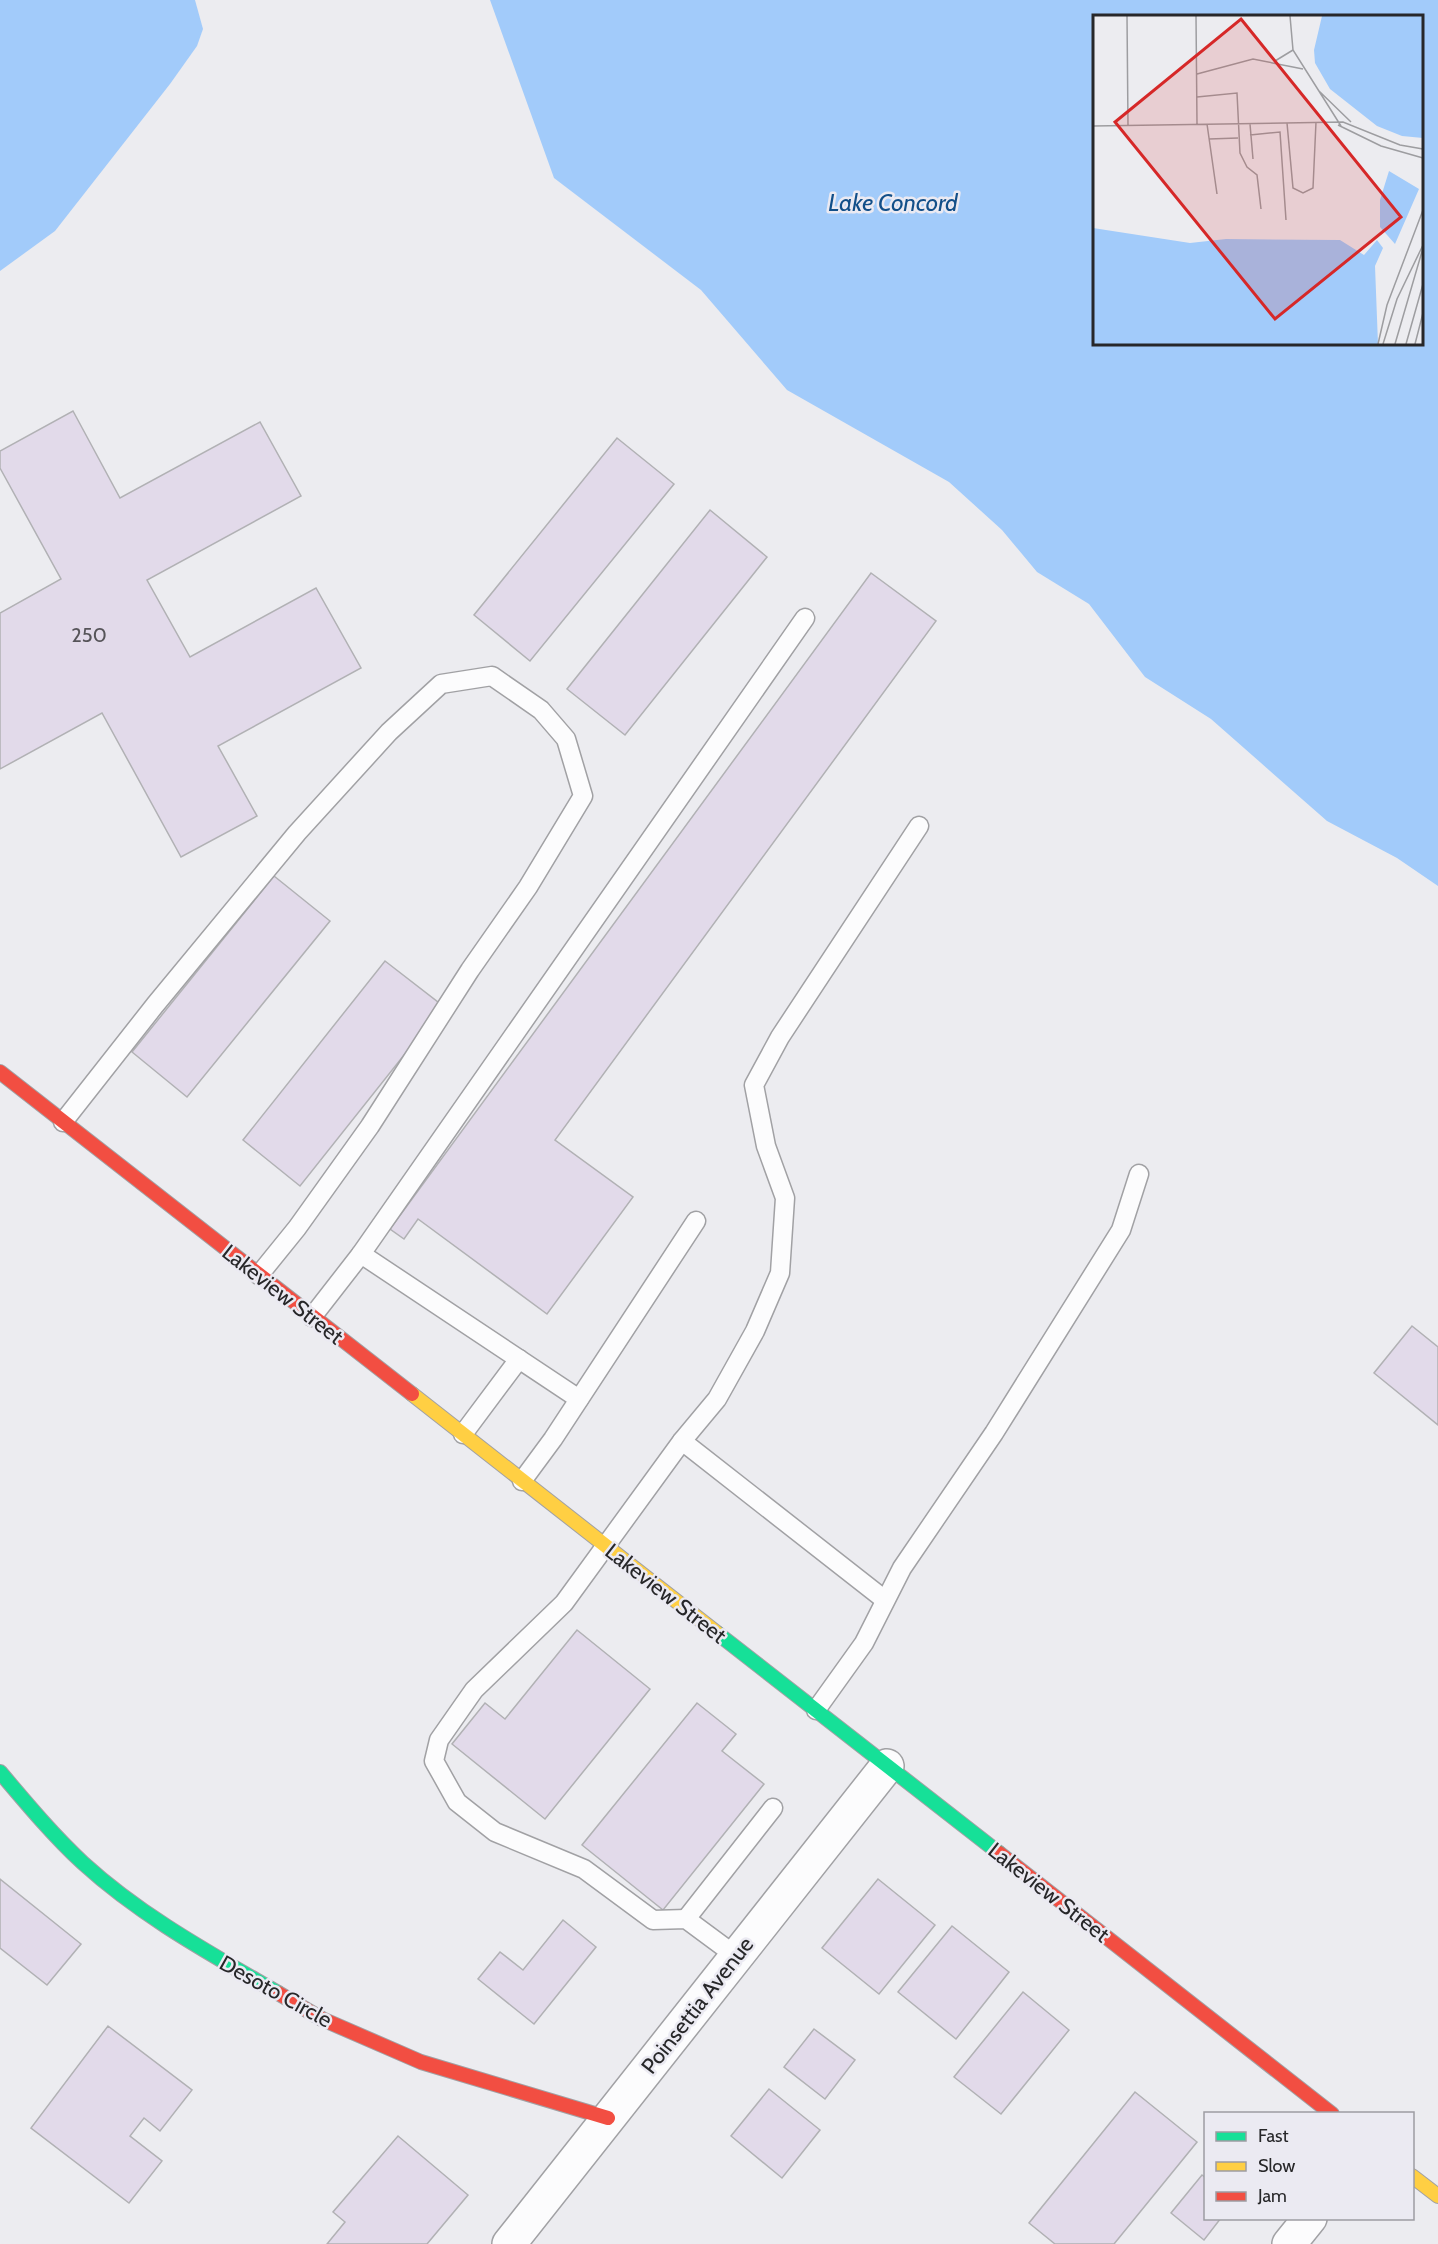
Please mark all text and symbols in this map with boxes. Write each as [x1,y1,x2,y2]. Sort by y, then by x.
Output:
inset map [1093,15,1423,345]
water label: Lake Concord [828,188,958,217]
house number: 250 [71,623,107,647]
street label: Lakeview Street [217,1239,349,1350]
street label: Lakeview Street [600,1538,732,1649]
street label: Lakeview Street [983,1837,1115,1948]
street label: Poinsettia Avenue [636,1931,759,2079]
street label: Desoto Circle [215,1949,337,2033]
legend [1204,2112,1414,2220]
text: Fast [1258,2125,1289,2147]
text: Slow [1258,2155,1295,2177]
text: Jam [1257,2185,1287,2207]

